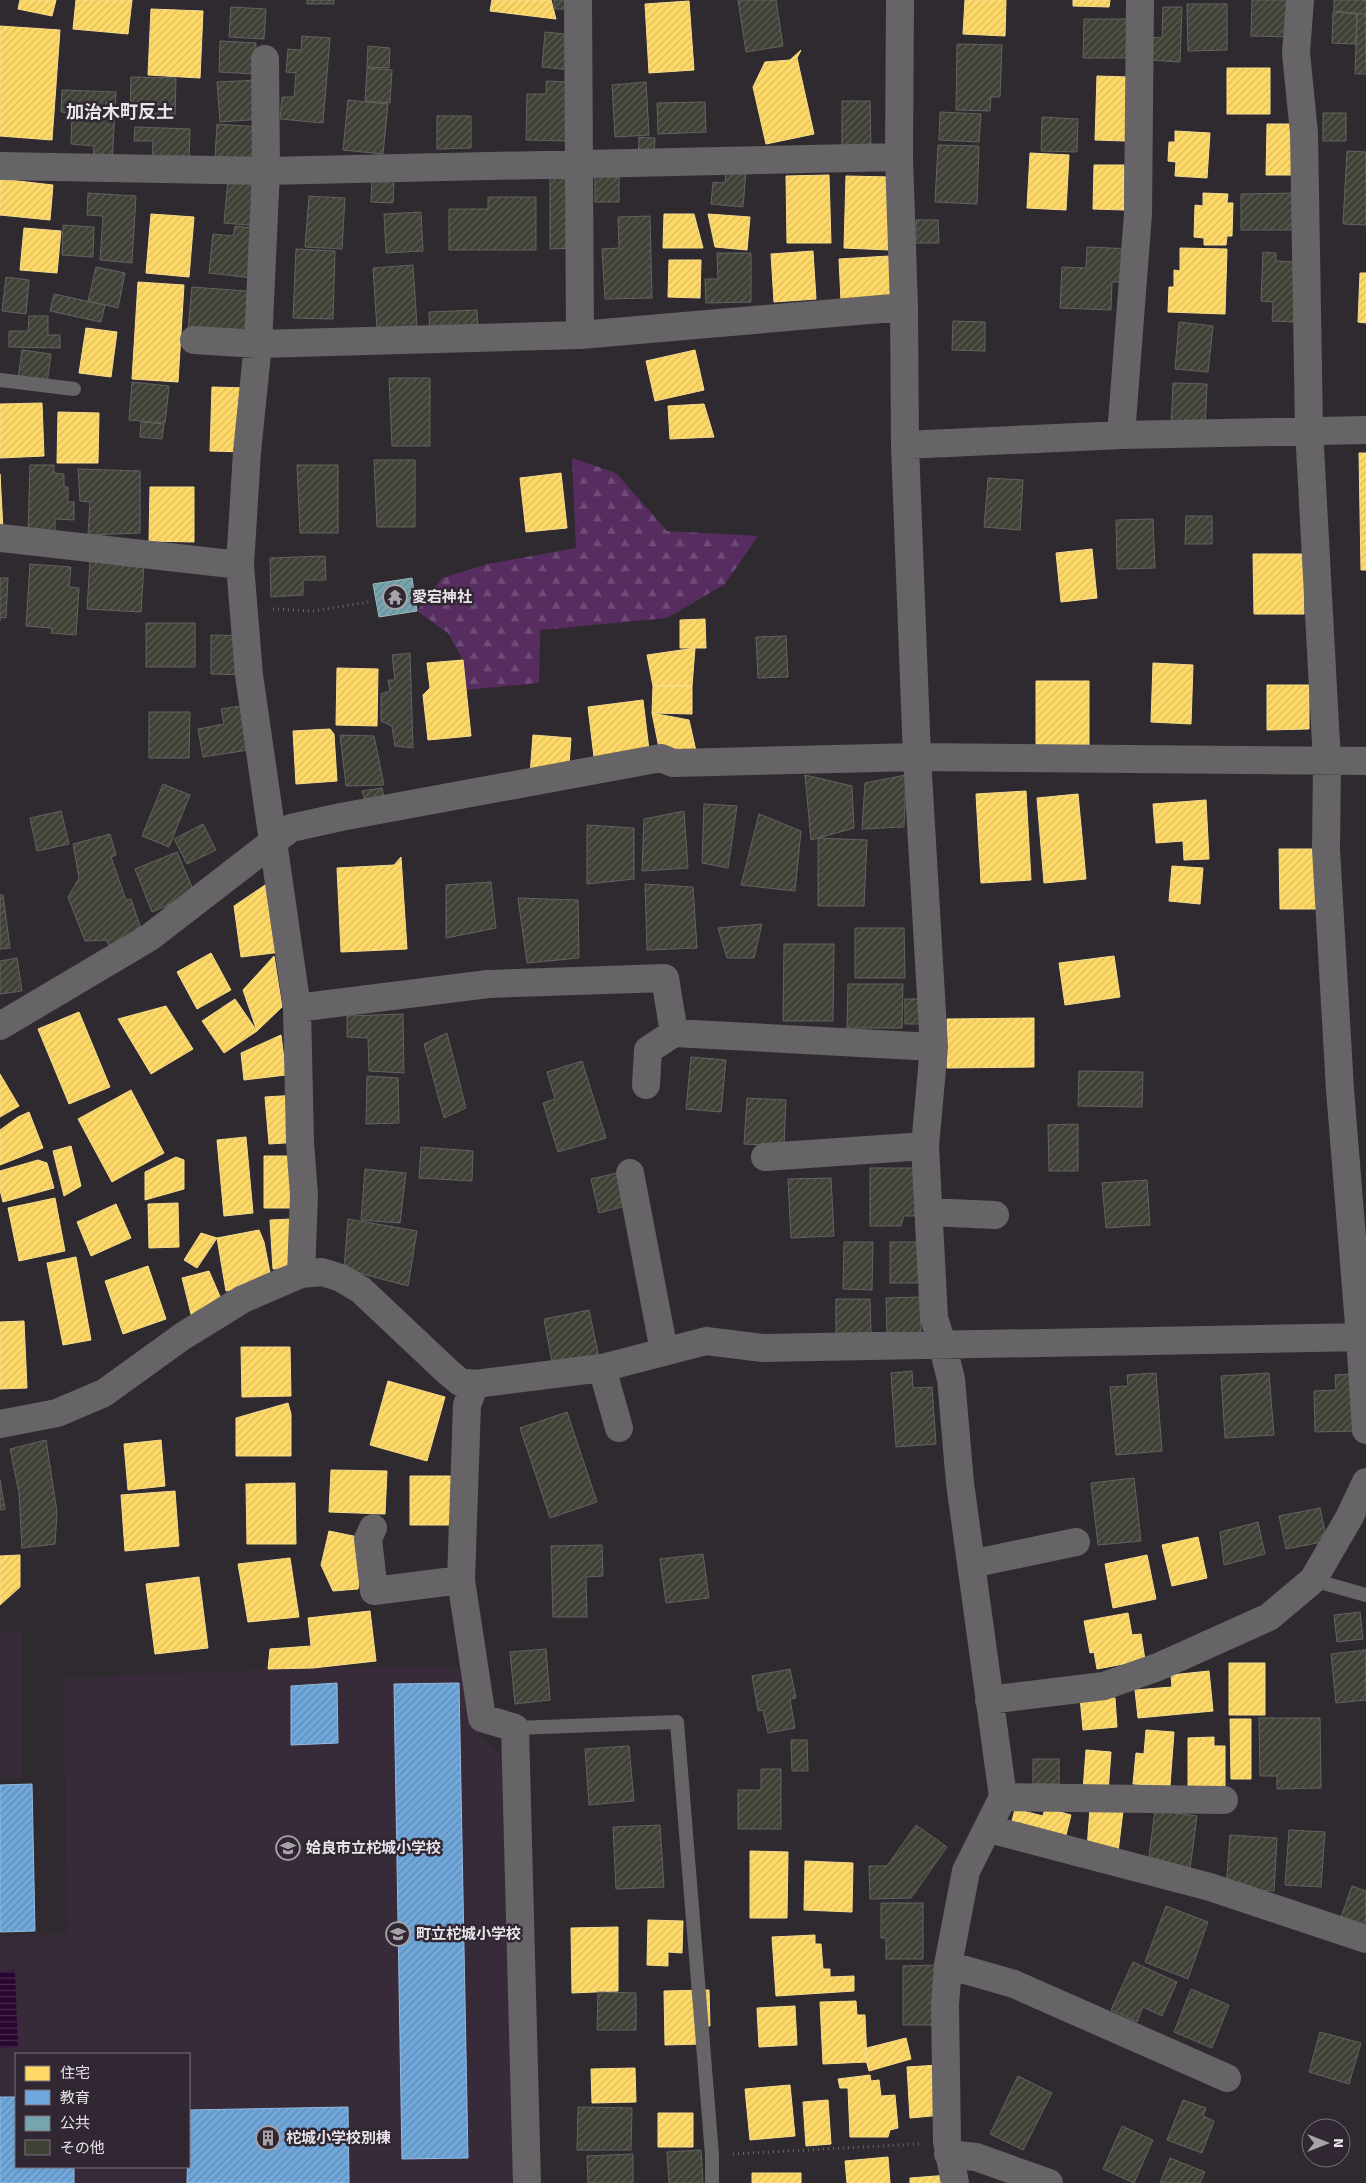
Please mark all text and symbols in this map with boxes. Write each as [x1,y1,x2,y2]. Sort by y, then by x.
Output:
district label: 加治木町反土 [66,101,174,123]
temple icon: 愛宕神社 [382,584,408,610]
place label: 愛宕神社 [412,588,472,606]
school or university icon: 姶良市立柁城小学校 [275,1835,301,1861]
place label: 姶良市立柁城小学校 [306,1839,441,1857]
school or university icon: 町立柁城小学校 [385,1921,411,1947]
place label: 町立柁城小学校 [416,1925,521,1943]
legend [15,2053,190,2168]
text: 住宅 [60,2064,90,2082]
text: 教育 [60,2089,90,2107]
text: 公共 [60,2114,90,2132]
north arrow [1301,2118,1351,2168]
building icon: 柁城小学校別棟 [255,2125,281,2151]
place label: 柁城小学校別棟 [286,2129,391,2147]
text: N [1330,2138,1347,2148]
text: その他 [60,2139,105,2157]

